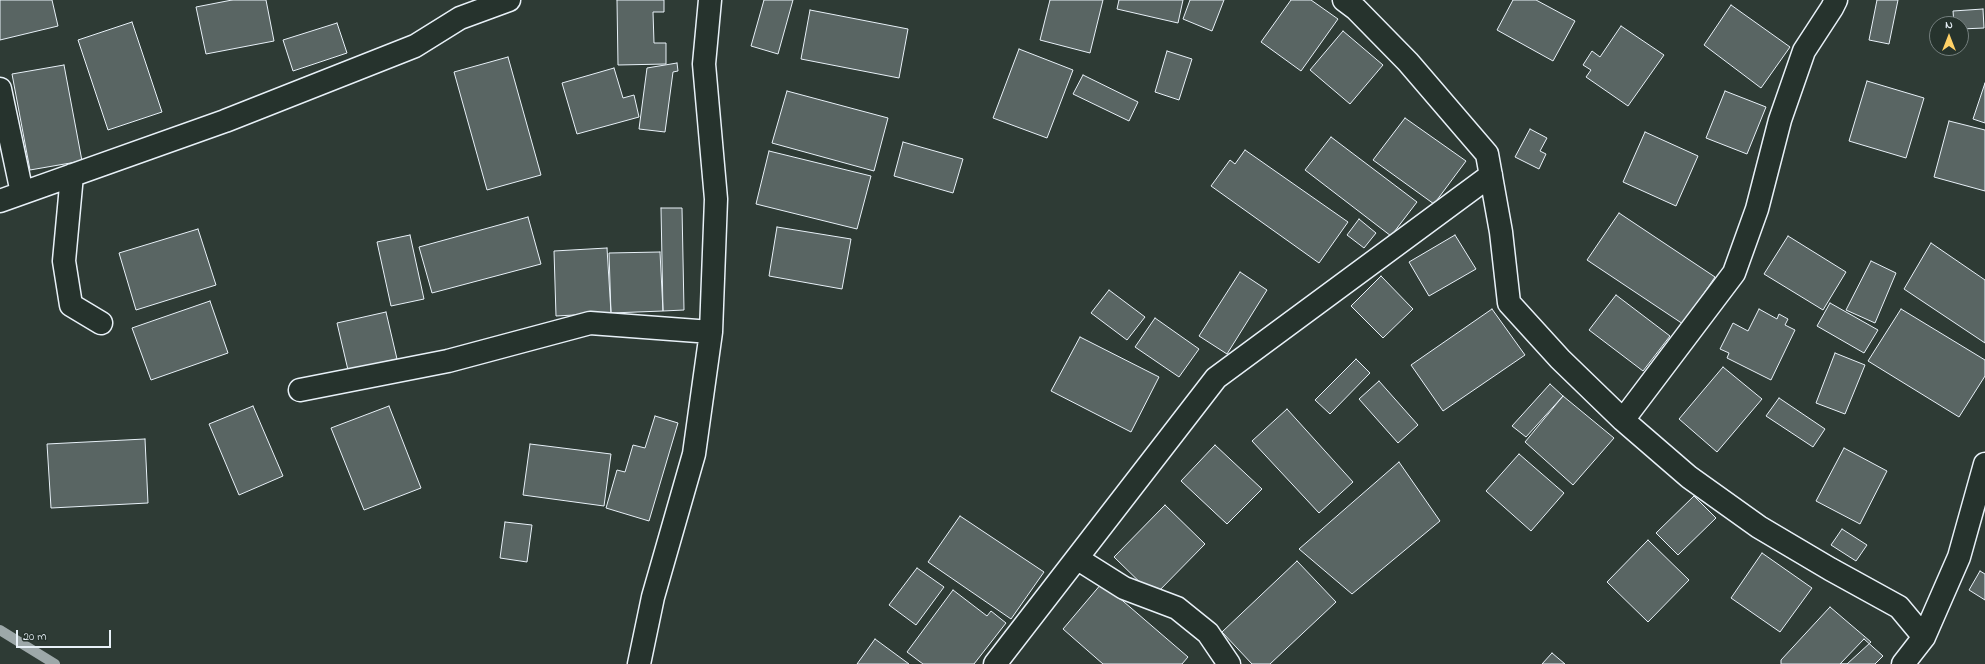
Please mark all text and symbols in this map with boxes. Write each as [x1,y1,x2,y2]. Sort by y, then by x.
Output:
north arrow [1929,16,1969,56]
text: N [1945,17,1953,33]
scale bar [18,622,113,648]
text: 20 m [23,628,46,646]

